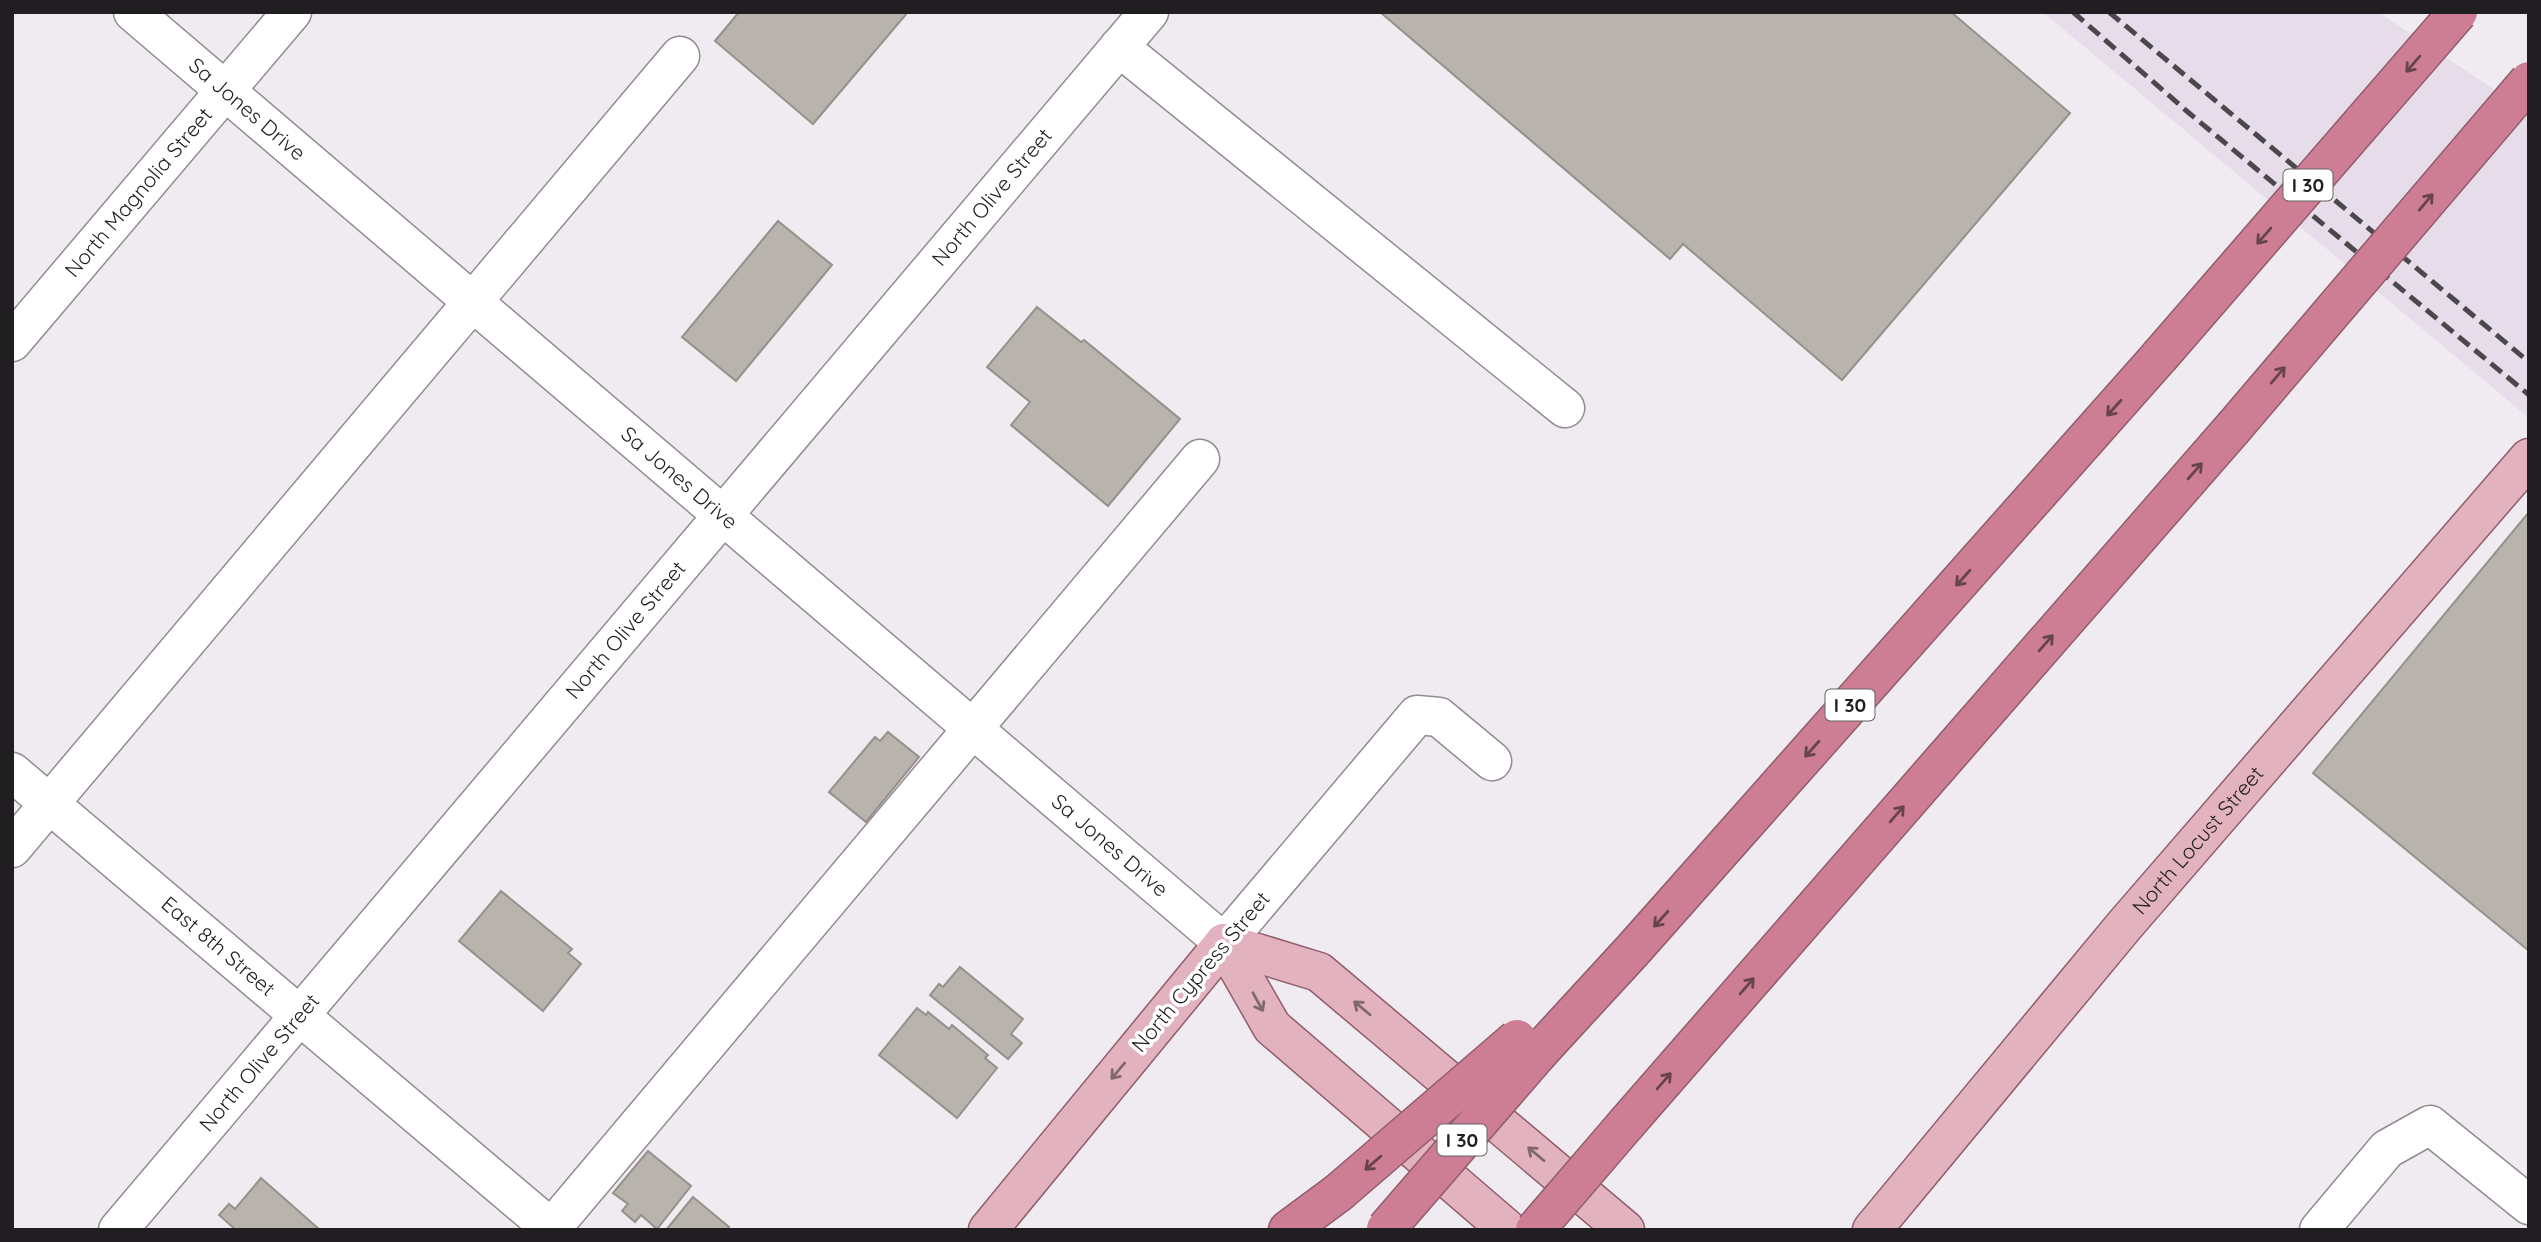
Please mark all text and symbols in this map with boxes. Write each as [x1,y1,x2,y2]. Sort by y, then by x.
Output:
street label: Sa Jones Drive [184,52,311,166]
one-way arrow [2405,55,2421,73]
street label: North Magnolia Street [59,102,217,282]
street label: North Olive Street [926,122,1057,271]
road number: I 30 [2284,169,2332,200]
one-way arrow [2418,193,2434,211]
one-way arrow [2256,227,2272,245]
one-way arrow [2270,366,2286,384]
one-way arrow [2106,399,2122,417]
street label: Sa Jones Drive [616,420,743,534]
one-way arrow [2187,462,2203,480]
street label: North Olive Street [559,555,691,704]
one-way arrow [1955,569,1971,587]
one-way arrow [2038,634,2054,652]
road number: I 30 [1826,690,1874,720]
one-way arrow [1804,739,1820,757]
street label: North Locust Street [2126,760,2269,919]
street label: Sa Jones Drive [1047,788,1174,902]
one-way arrow [1889,805,1905,823]
street label: North Cypress Street [1126,886,1275,1057]
street label: East 8th Street [157,890,281,1001]
one-way arrow [1653,910,1669,928]
one-way arrow [1739,977,1755,995]
street label: North Olive Street [193,988,324,1136]
one-way arrow [1251,992,1265,1012]
one-way arrow [1353,1000,1371,1016]
one-way arrow [1111,1062,1126,1080]
one-way arrow [1656,1072,1672,1090]
road number: I 30 [1438,1124,1486,1156]
one-way arrow [1527,1146,1545,1162]
one-way arrow [1364,1155,1382,1171]

